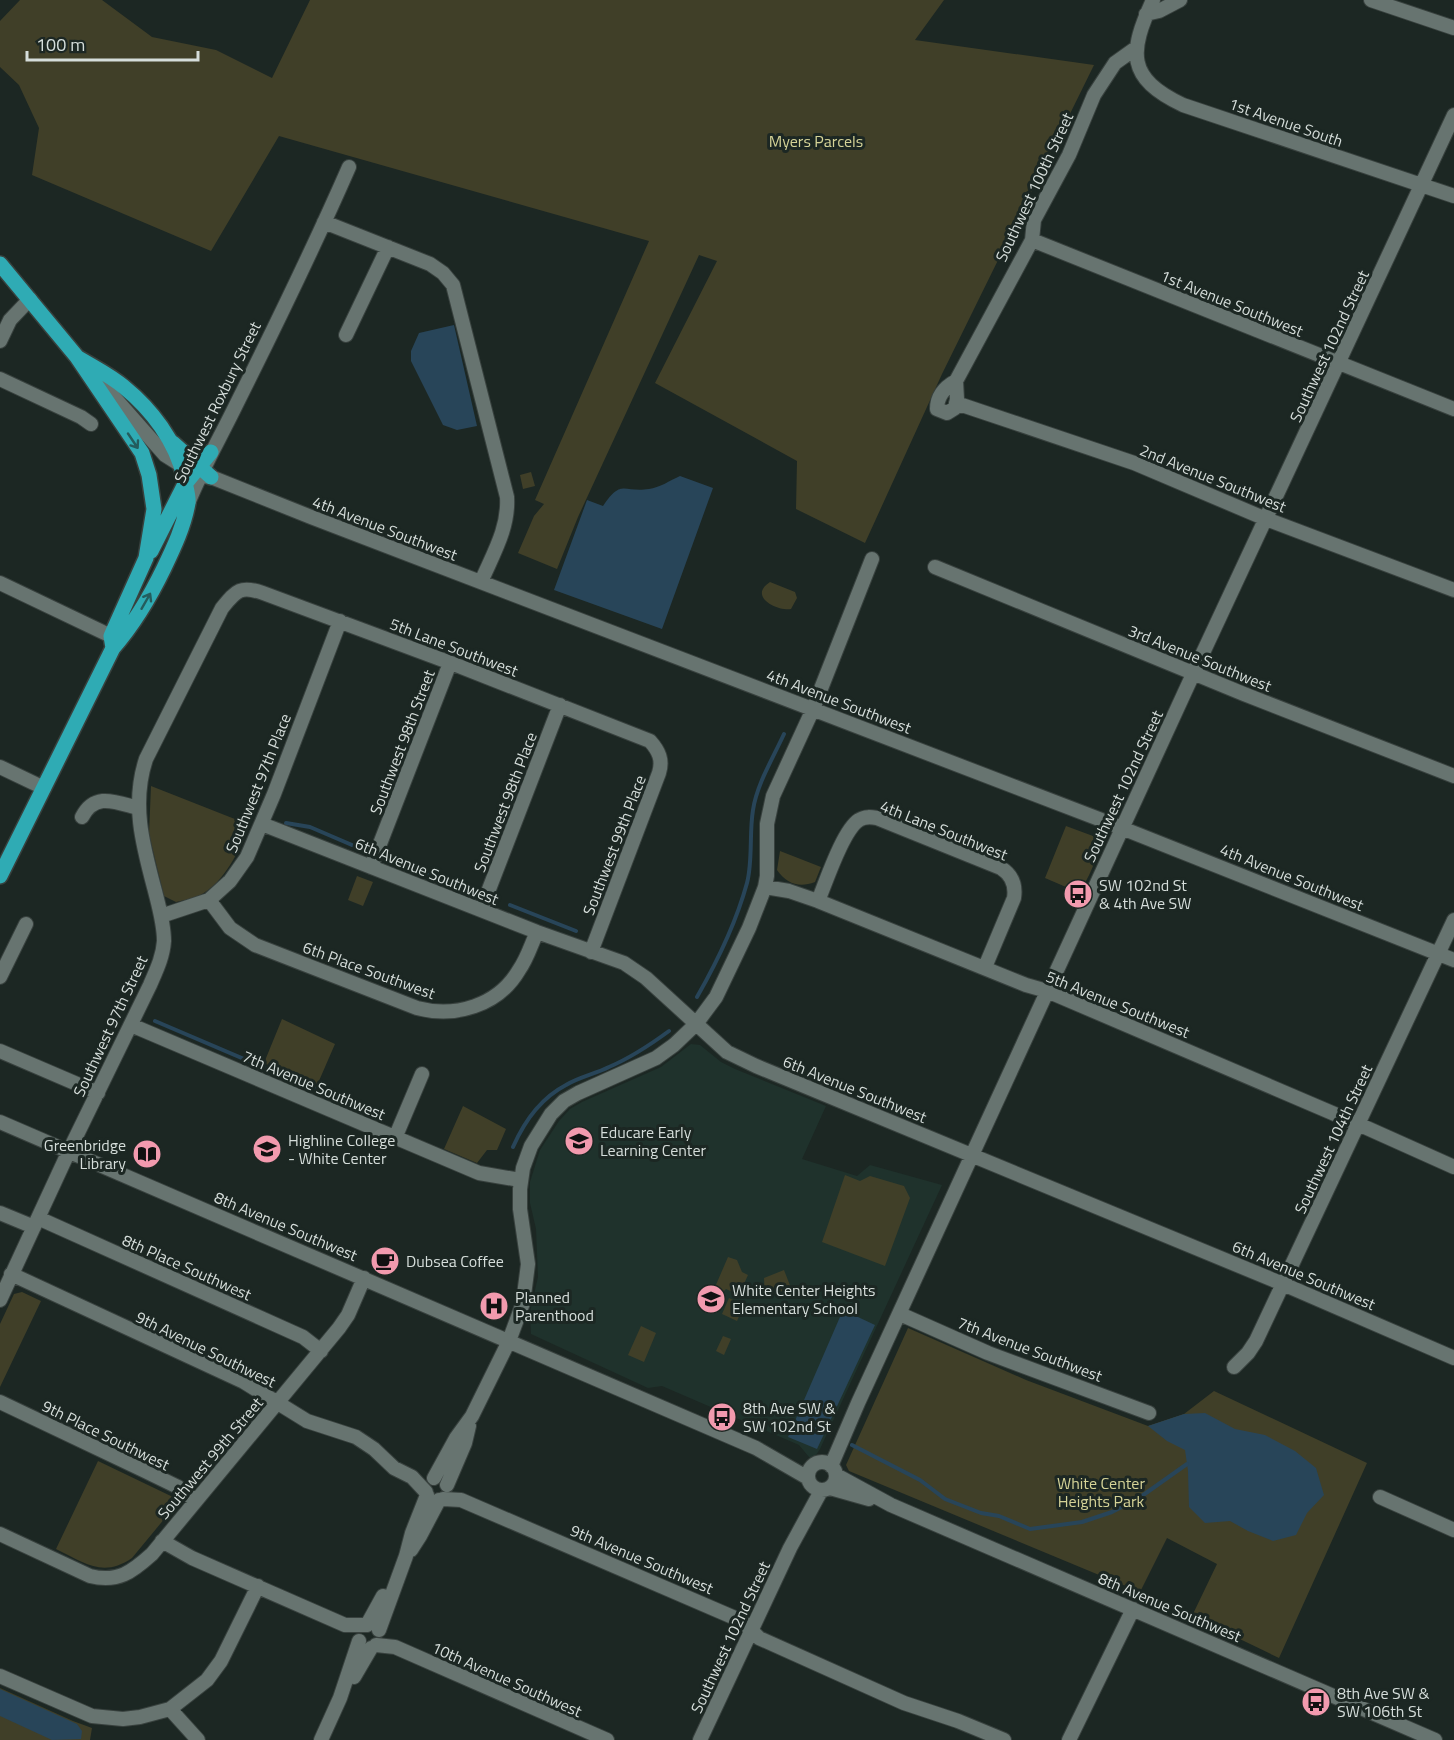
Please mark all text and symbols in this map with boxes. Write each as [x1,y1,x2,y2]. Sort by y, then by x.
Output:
scale bar [27,24,198,62]
text: 100 m [36,31,85,58]
street label: 1st Avenue South [1226,91,1346,153]
street label: Southwest 100th Street [989,108,1079,266]
park label: Myers Parcels [769,129,863,153]
street label: 1st Avenue Southwest [1157,263,1307,343]
street label: Southwest 102nd Street [1283,266,1375,426]
street label: Southwest Roxbury Street [167,317,267,487]
one-way arrow [127,432,139,448]
street label: 2nd Avenue Southwest [1136,438,1290,519]
street label: 4th Avenue Southwest [309,489,461,567]
one-way arrow [141,593,153,610]
street label: 5th Lane Southwest [386,612,522,683]
street label: 3rd Avenue Southwest [1125,618,1276,698]
street label: 4th Avenue Southwest [763,662,915,740]
street label: Southwest 98th Street [363,666,441,818]
street label: Southwest 102nd Street [1077,706,1169,866]
street label: Southwest 97th Place [219,710,297,856]
street label: Southwest 98th Place [467,728,543,876]
street label: Southwest 99th Place [576,771,652,919]
street label: 4th Lane Southwest [877,793,1012,867]
street label: 6th Avenue Southwest [351,831,503,911]
street label: 4th Avenue Southwest [1216,837,1368,917]
place label: SW 102nd St & 4th Ave SW [1099,873,1191,915]
bus stop icon: SW 102nd St & 4th Ave SW [1062,878,1094,910]
street label: 6th Place Southwest [299,935,439,1005]
street label: Southwest 97th Street [67,951,153,1101]
street label: 5th Avenue Southwest [1042,964,1194,1044]
street label: 7th Avenue Southwest [239,1044,390,1126]
street label: 6th Avenue Southwest [779,1049,931,1129]
street label: Southwest 104th Street [1288,1060,1378,1218]
place label: Educare Early Learning Center [600,1120,707,1162]
school or university icon: Educare Early Learning Center [563,1125,595,1157]
place label: Highline College - White Center [288,1128,395,1170]
place label: Greenbridge Library [44,1133,126,1175]
school or university icon: Highline College - White Center [251,1133,283,1165]
library icon: Greenbridge Library [131,1138,163,1170]
street label: 8th Avenue Southwest [211,1185,362,1267]
street label: 8th Place Southwest [118,1228,256,1306]
street label: 6th Avenue Southwest [1229,1234,1380,1316]
cafe icon: Dubsea Coffee [369,1245,401,1277]
place label: Dubsea Coffee [406,1249,504,1273]
place label: White Center Heights Elementary School [732,1278,876,1320]
school or university icon: White Center Heights Elementary School [695,1283,727,1315]
place label: Planned Parenthood [515,1285,594,1327]
hospital icon: Planned Parenthood [478,1290,510,1322]
street label: 9th Avenue Southwest [132,1305,280,1394]
street label: 7th Avenue Southwest [954,1310,1106,1388]
street label: Southwest 99th Street [151,1391,269,1524]
street label: 9th Place Southwest [38,1394,174,1476]
place label: 8th Ave SW & SW 102nd St [743,1396,835,1438]
bus stop icon: 8th Ave SW & SW 102nd St [706,1401,738,1433]
park label: White Center Heights Park [1057,1471,1145,1513]
street label: 9th Avenue Southwest [567,1518,718,1600]
street label: Southwest 102nd Street [684,1557,776,1717]
street label: 8th Avenue Southwest [1095,1566,1246,1648]
street label: 10th Avenue Southwest [428,1635,586,1723]
place label: 8th Ave SW & SW 106th St [1337,1681,1429,1723]
bus stop icon: 8th Ave SW & SW 106th St [1300,1686,1332,1718]

